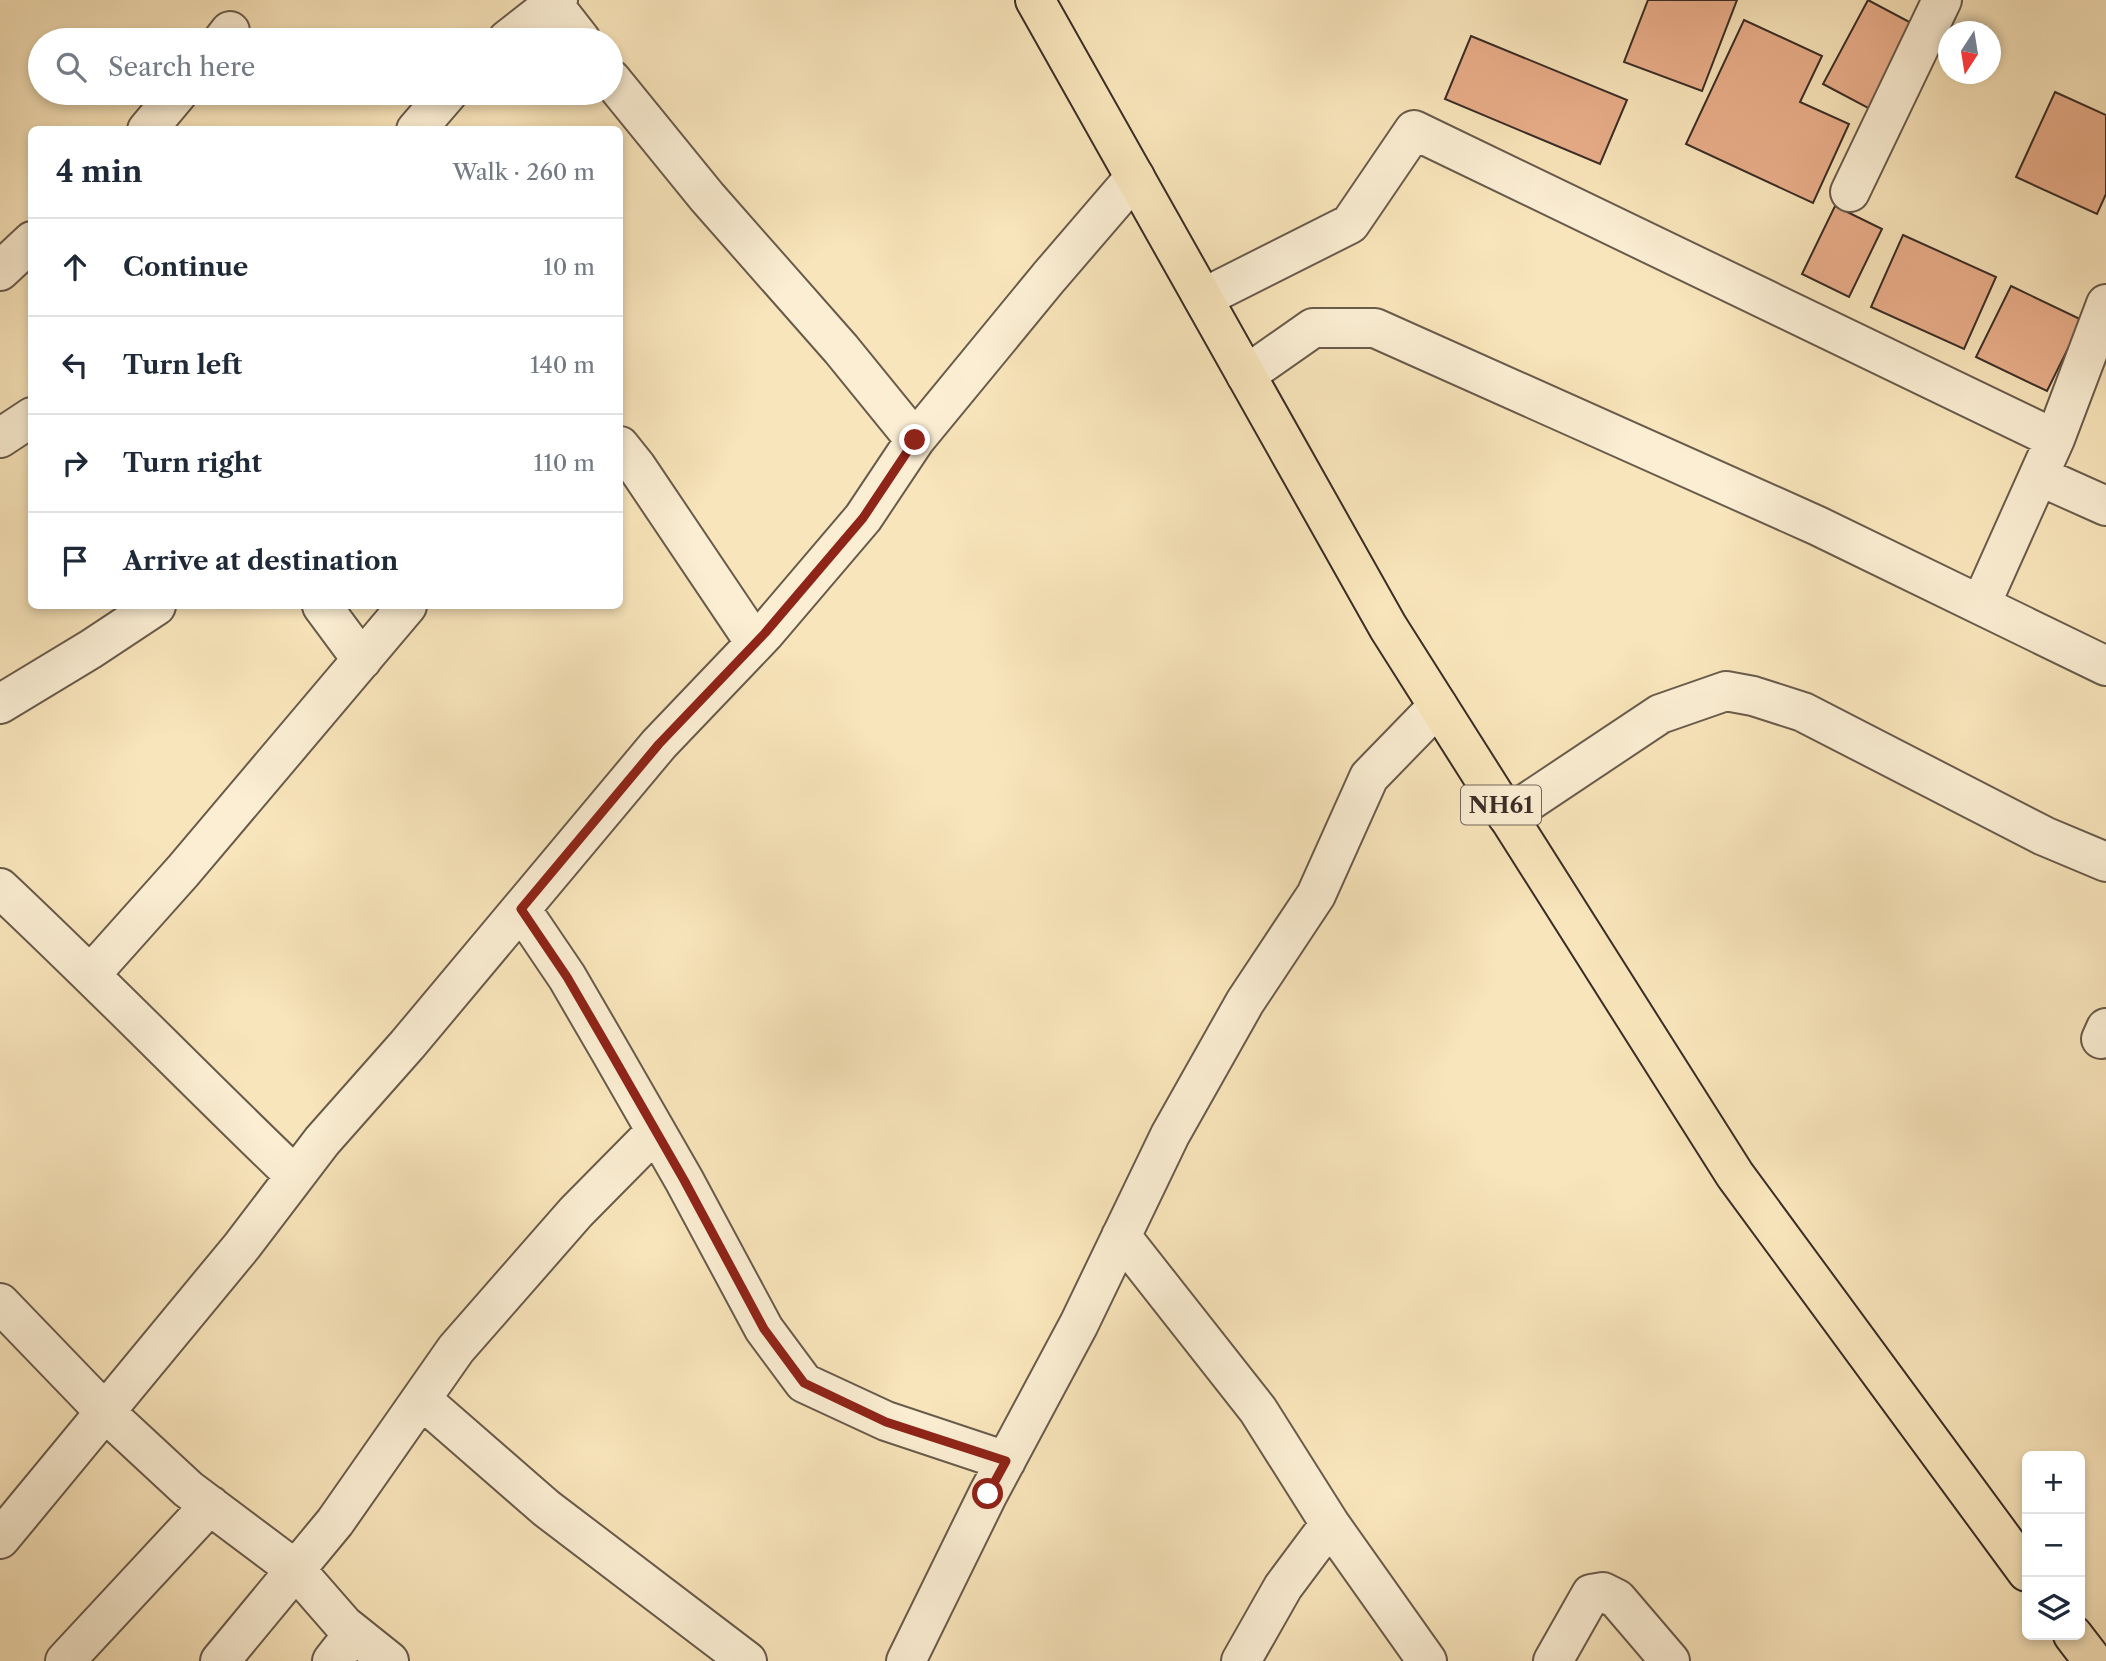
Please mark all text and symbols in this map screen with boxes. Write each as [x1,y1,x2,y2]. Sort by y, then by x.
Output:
north arrow [1938,21,2001,84]
search box [28,28,623,105]
icon: search [52,48,90,86]
text: Search here [108,51,255,83]
text: 4 min [56,153,142,190]
text: Walk · 260 m [453,158,595,186]
icon: ahead [56,248,94,286]
text: Continue [123,251,248,283]
text: 10 m [543,253,595,281]
icon: left [56,346,94,384]
text: Turn left [123,349,242,381]
text: 140 m [530,351,595,379]
route end [899,424,930,455]
icon: right [56,444,94,482]
text: Turn right [123,447,262,479]
text: 110 m [534,449,595,477]
icon: arrive [56,542,94,580]
text: Arrive at destination [123,545,398,577]
road number: NH61 [1461,786,1541,824]
map controls [2022,1451,2085,1640]
button: + [2022,1451,2085,1514]
route start [972,1478,1003,1509]
button: − [2022,1514,2085,1577]
button: layers [2022,1577,2085,1640]

